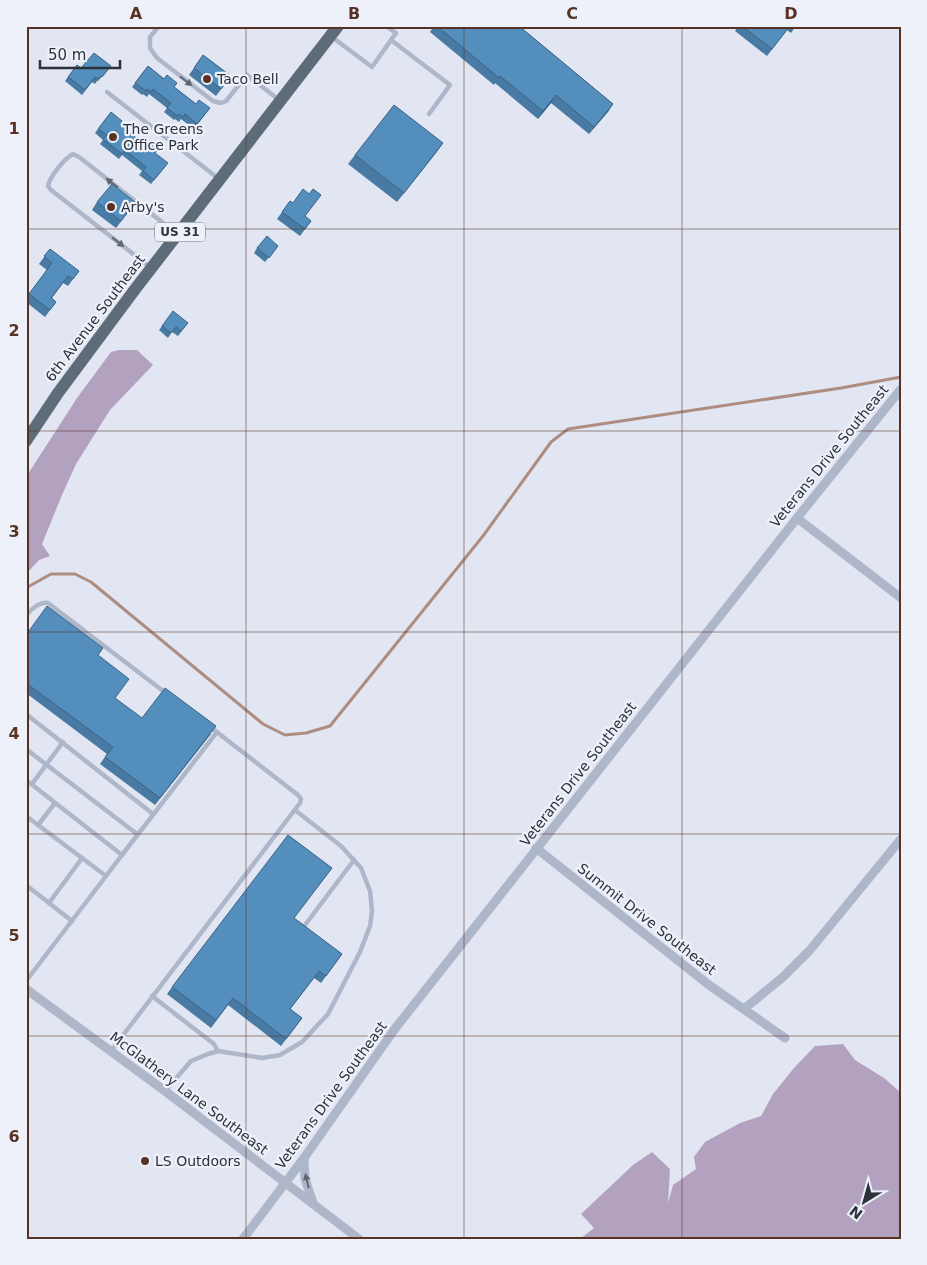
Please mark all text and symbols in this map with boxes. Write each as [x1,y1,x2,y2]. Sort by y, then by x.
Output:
text: A [130,4,143,23]
text: B [348,4,360,23]
text: C [566,4,578,23]
text: D [784,4,798,23]
scale bar [40,38,120,70]
text: 50 m [48,46,86,64]
place label: Taco Bell [216,71,279,87]
marker: Taco Bell [201,73,213,85]
one-way arrow [179,75,192,86]
text: 1 [8,119,20,138]
place label: The Greens Office Park [122,121,203,153]
marker: The Greens Office Park [107,131,119,143]
one-way arrow [105,177,118,188]
place label: Arby's [121,199,165,215]
marker: Arby's [105,201,117,213]
road number: US 31 [155,222,205,242]
one-way arrow [111,237,124,248]
street label: 6th Avenue Southeast [42,251,148,385]
text: 2 [8,321,20,340]
street label: Veterans Drive Southeast [767,381,892,530]
text: 3 [8,522,20,541]
street label: Veterans Drive Southeast [517,698,640,849]
text: 4 [8,724,20,743]
street label: Summit Drive Southeast [575,860,720,978]
text: 5 [8,926,20,945]
street label: Veterans Drive Southeast [272,1018,390,1172]
street label: McGlathery Lane Southeast [107,1028,272,1158]
text: 6 [8,1127,20,1146]
place label: LS Outdoors [155,1153,241,1169]
marker: LS Outdoors [139,1155,151,1167]
one-way arrow [302,1172,310,1188]
north arrow [840,1178,890,1228]
text: N [847,1202,866,1222]

